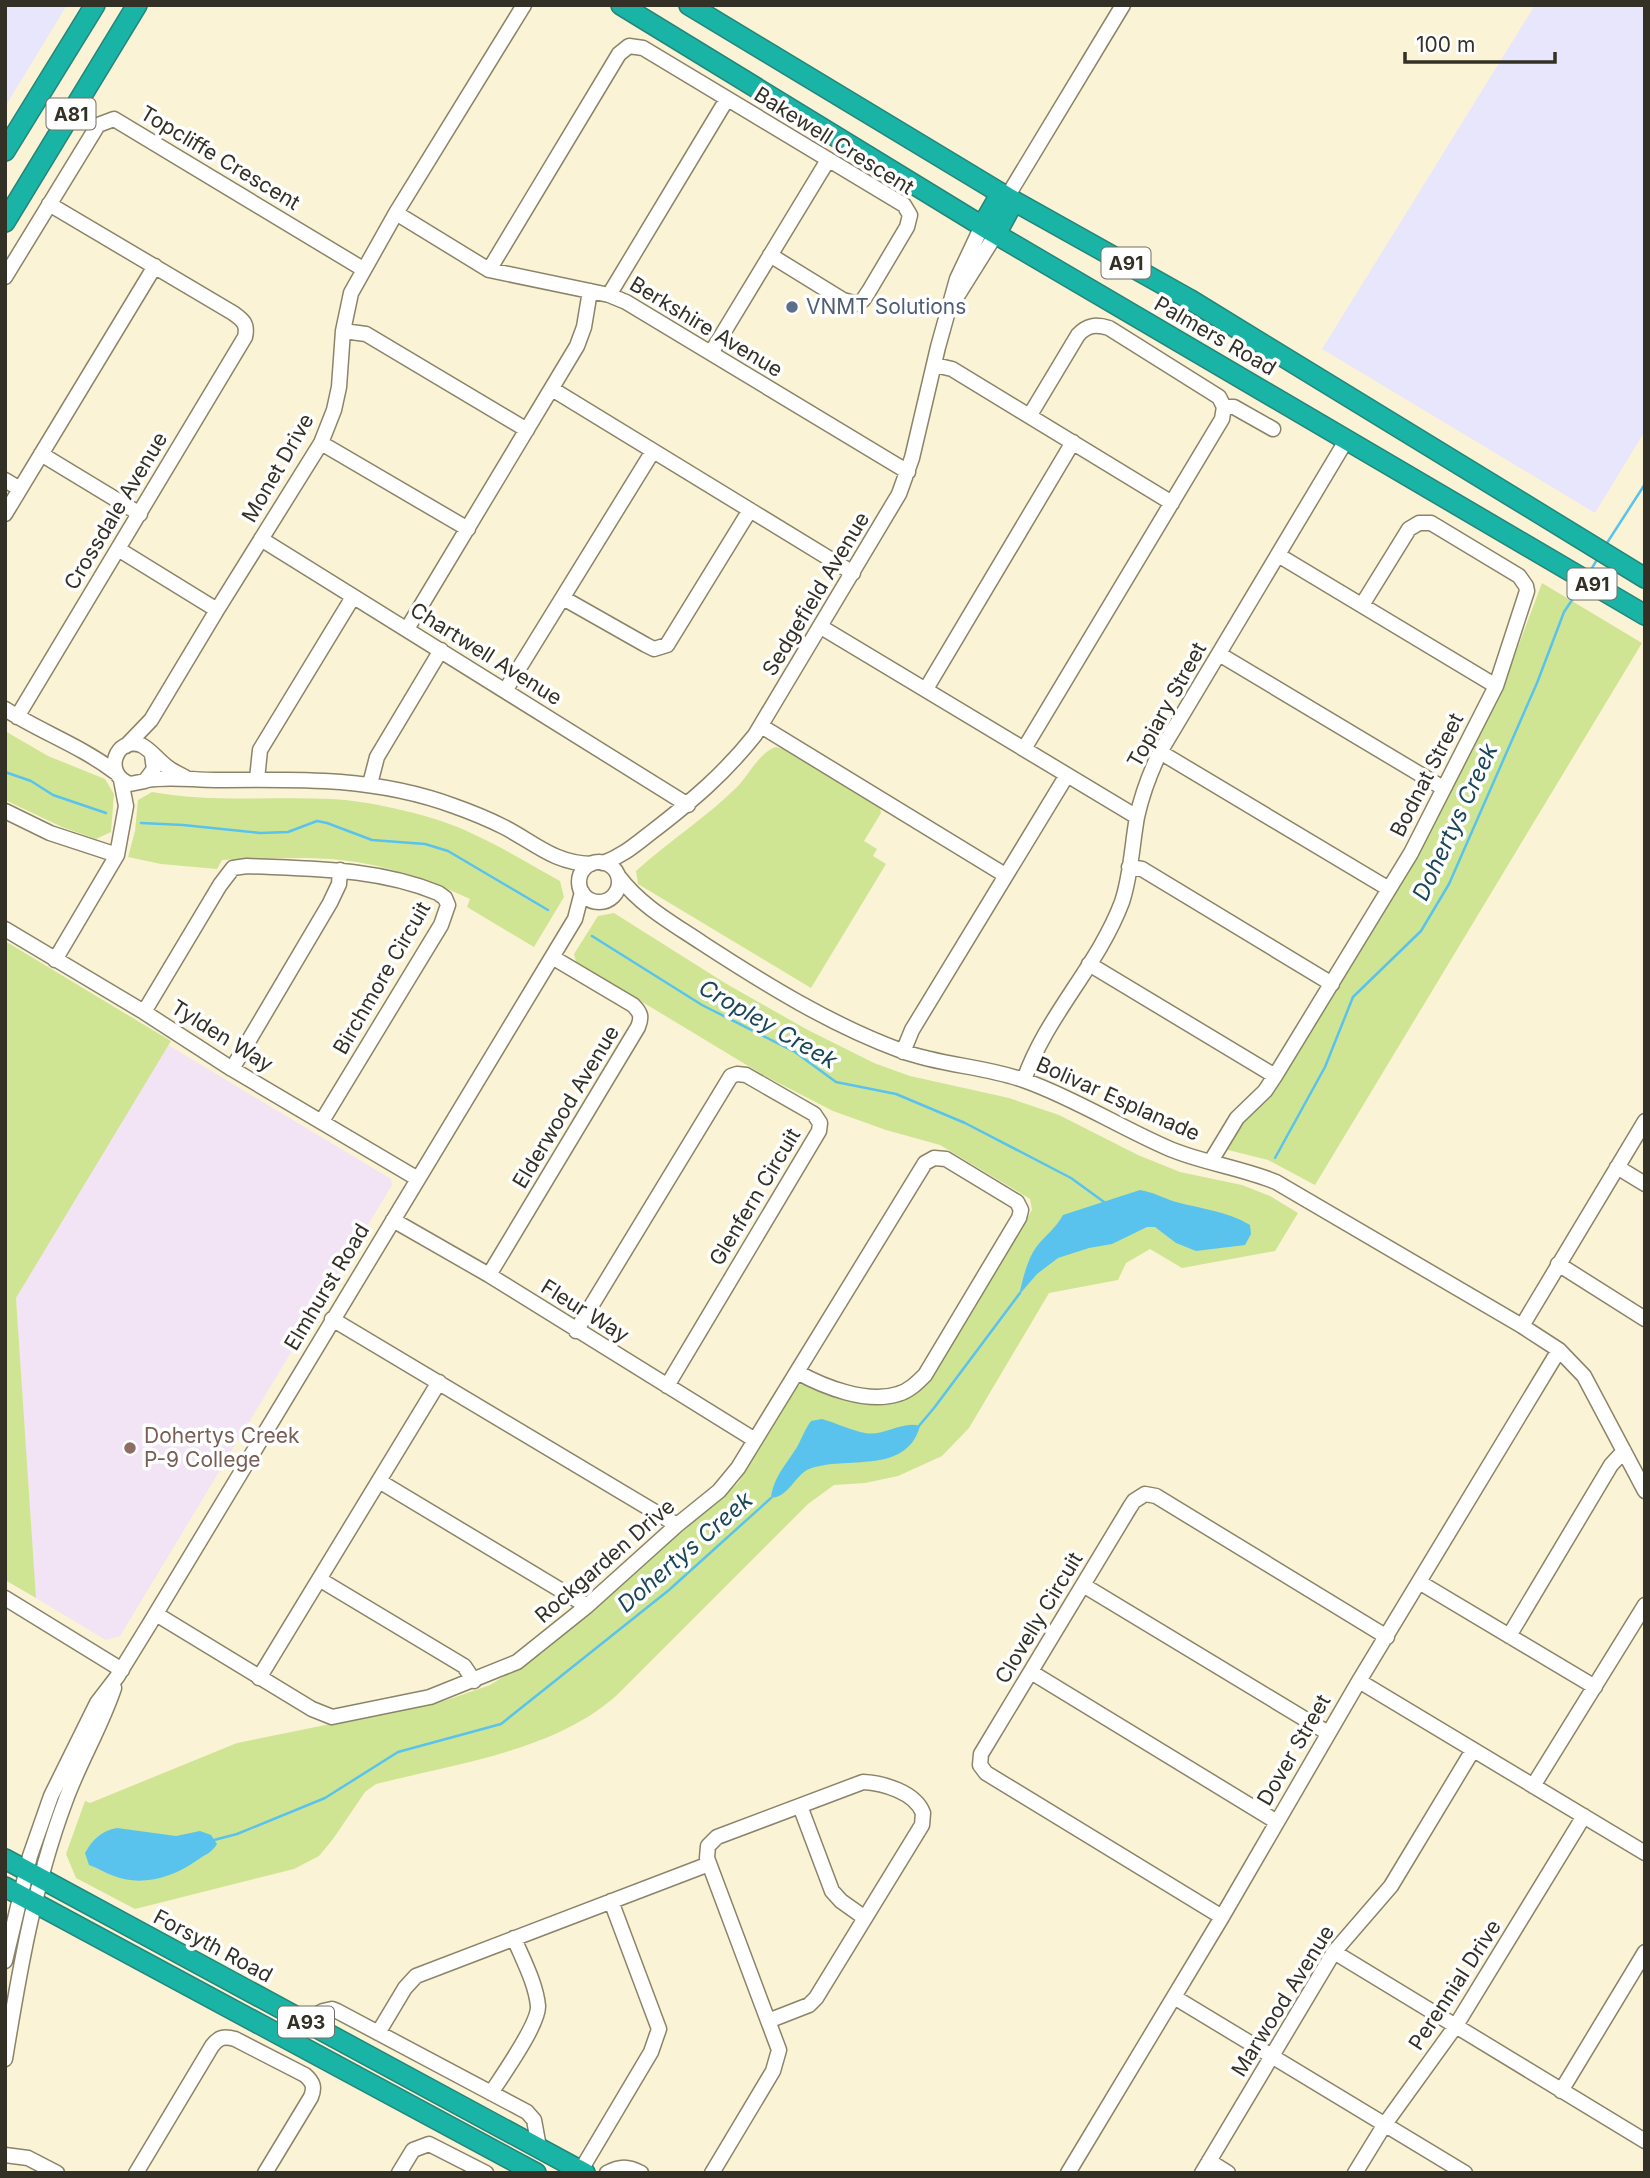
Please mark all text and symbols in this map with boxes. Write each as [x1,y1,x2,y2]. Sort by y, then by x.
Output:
scale bar [1405,21,1556,65]
text: 100 m [1416,32,1475,57]
street label: Bakewell Crescent [750,81,919,200]
road number: A81 [46,98,96,130]
street label: Topcliffe Crescent [136,100,305,215]
road number: A91 [1102,247,1150,278]
street label: Berkshire Avenue [625,271,787,382]
street label: Palmers Road [1150,291,1281,381]
place label: VNMT Solutions [806,294,966,319]
marker: VNMT Solutions [784,299,800,315]
street label: Monet Drive [236,409,319,526]
street label: Crossdale Avenue [59,427,172,594]
street label: Sedgefield Avenue [757,507,874,680]
road number: A91 [1568,568,1616,600]
street label: Chartwell Avenue [406,597,567,710]
street label: Topiary Street [1122,638,1211,772]
street label: Bodnat Street [1385,709,1468,841]
water label: Dohertys Creek [1406,739,1504,905]
street label: Birchmore Circuit [328,897,435,1058]
water label: Cropley Creek [694,973,842,1075]
street label: Tylden Way [167,994,278,1077]
street label: Elderwood Avenue [507,1021,624,1193]
street label: Bolivar Esplanade [1032,1051,1204,1146]
street label: Glenfern Circuit [704,1123,805,1270]
street label: Elmhurst Road [279,1219,374,1355]
street label: Fleur Way [537,1274,634,1347]
place label: Dohertys Creek P-9 College [144,1423,300,1472]
marker: Dohertys Creek P-9 College [122,1440,138,1456]
water label: Dohertys Creek [612,1485,759,1618]
street label: Rockgarden Drive [530,1493,680,1628]
street label: Clovelly Circuit [990,1548,1088,1688]
street label: Dover Street [1252,1690,1335,1810]
street label: Forsyth Road [149,1904,277,1987]
street label: Perennial Drive [1403,1915,1506,2054]
street label: Marwood Avenue [1226,1921,1339,2081]
road number: A93 [278,2006,334,2038]

